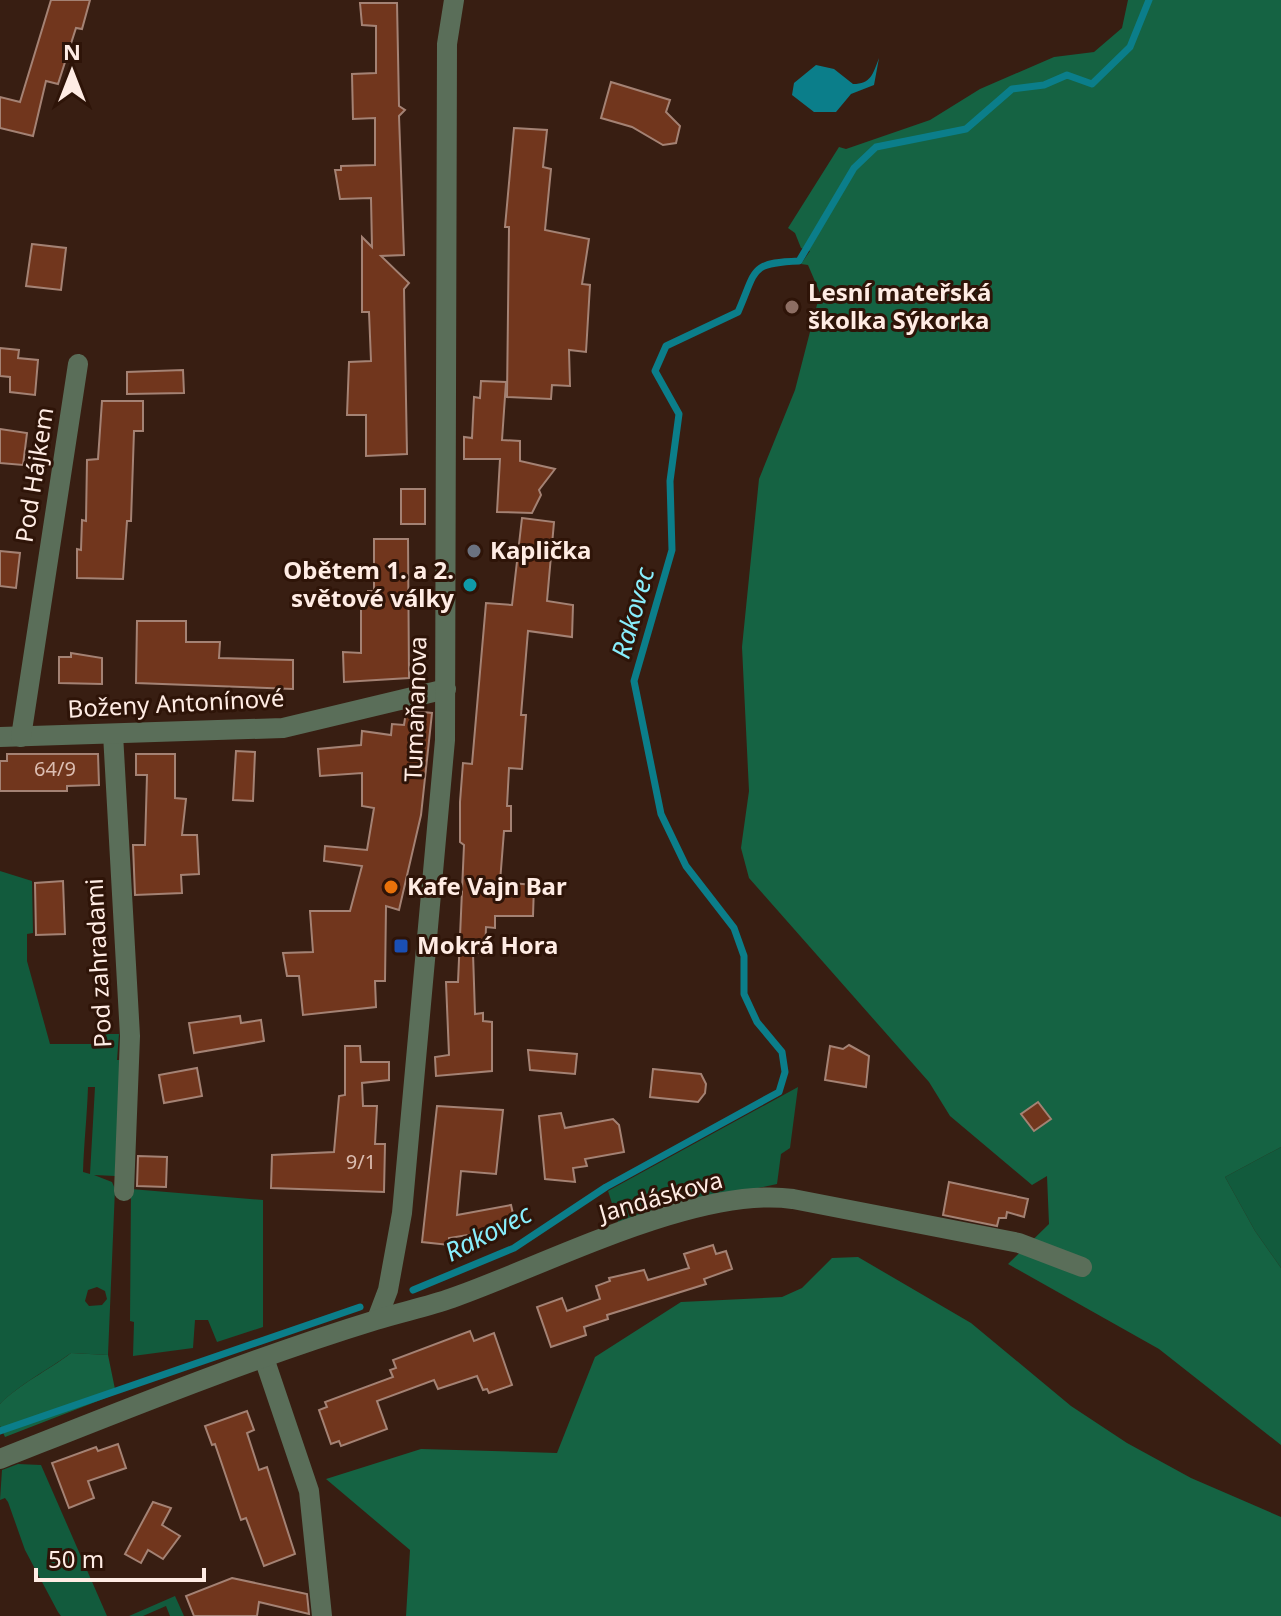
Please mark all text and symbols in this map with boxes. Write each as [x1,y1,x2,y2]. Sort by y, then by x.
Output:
north arrow [32,32,112,112]
text: N [63,36,81,66]
place label: Lesní mateřská školka Sýkorka [808,275,991,336]
marker: Lesní mateřská školka Sýkorka [783,298,801,316]
street label: Pod Hájkem [7,405,60,545]
place label: Kaplička [490,533,591,566]
marker: Kaplička [465,542,483,560]
place label: Obětem 1. a 2. světové války [283,553,454,614]
water label: Rakovec [602,563,662,662]
marker: Obětem 1. a 2. světové války [461,576,479,594]
street label: Tumaňanova [395,636,434,782]
street label: Boženy Antonínové [67,680,285,725]
house number: 64/9 [34,755,76,782]
place label: Kafe Vajn Bar [407,869,567,902]
street label: Pod zahradami [77,878,118,1049]
marker: Kafe Vajn Bar [382,878,400,896]
place label: Mokrá Hora [417,928,558,961]
marker: Mokrá Hora [392,937,410,955]
house number: 9/1 [346,1148,376,1175]
street label: Jandáskova [593,1162,726,1229]
water label: Rakovec [438,1195,537,1269]
scale bar [36,1532,204,1582]
text: 50 m [48,1542,104,1575]

